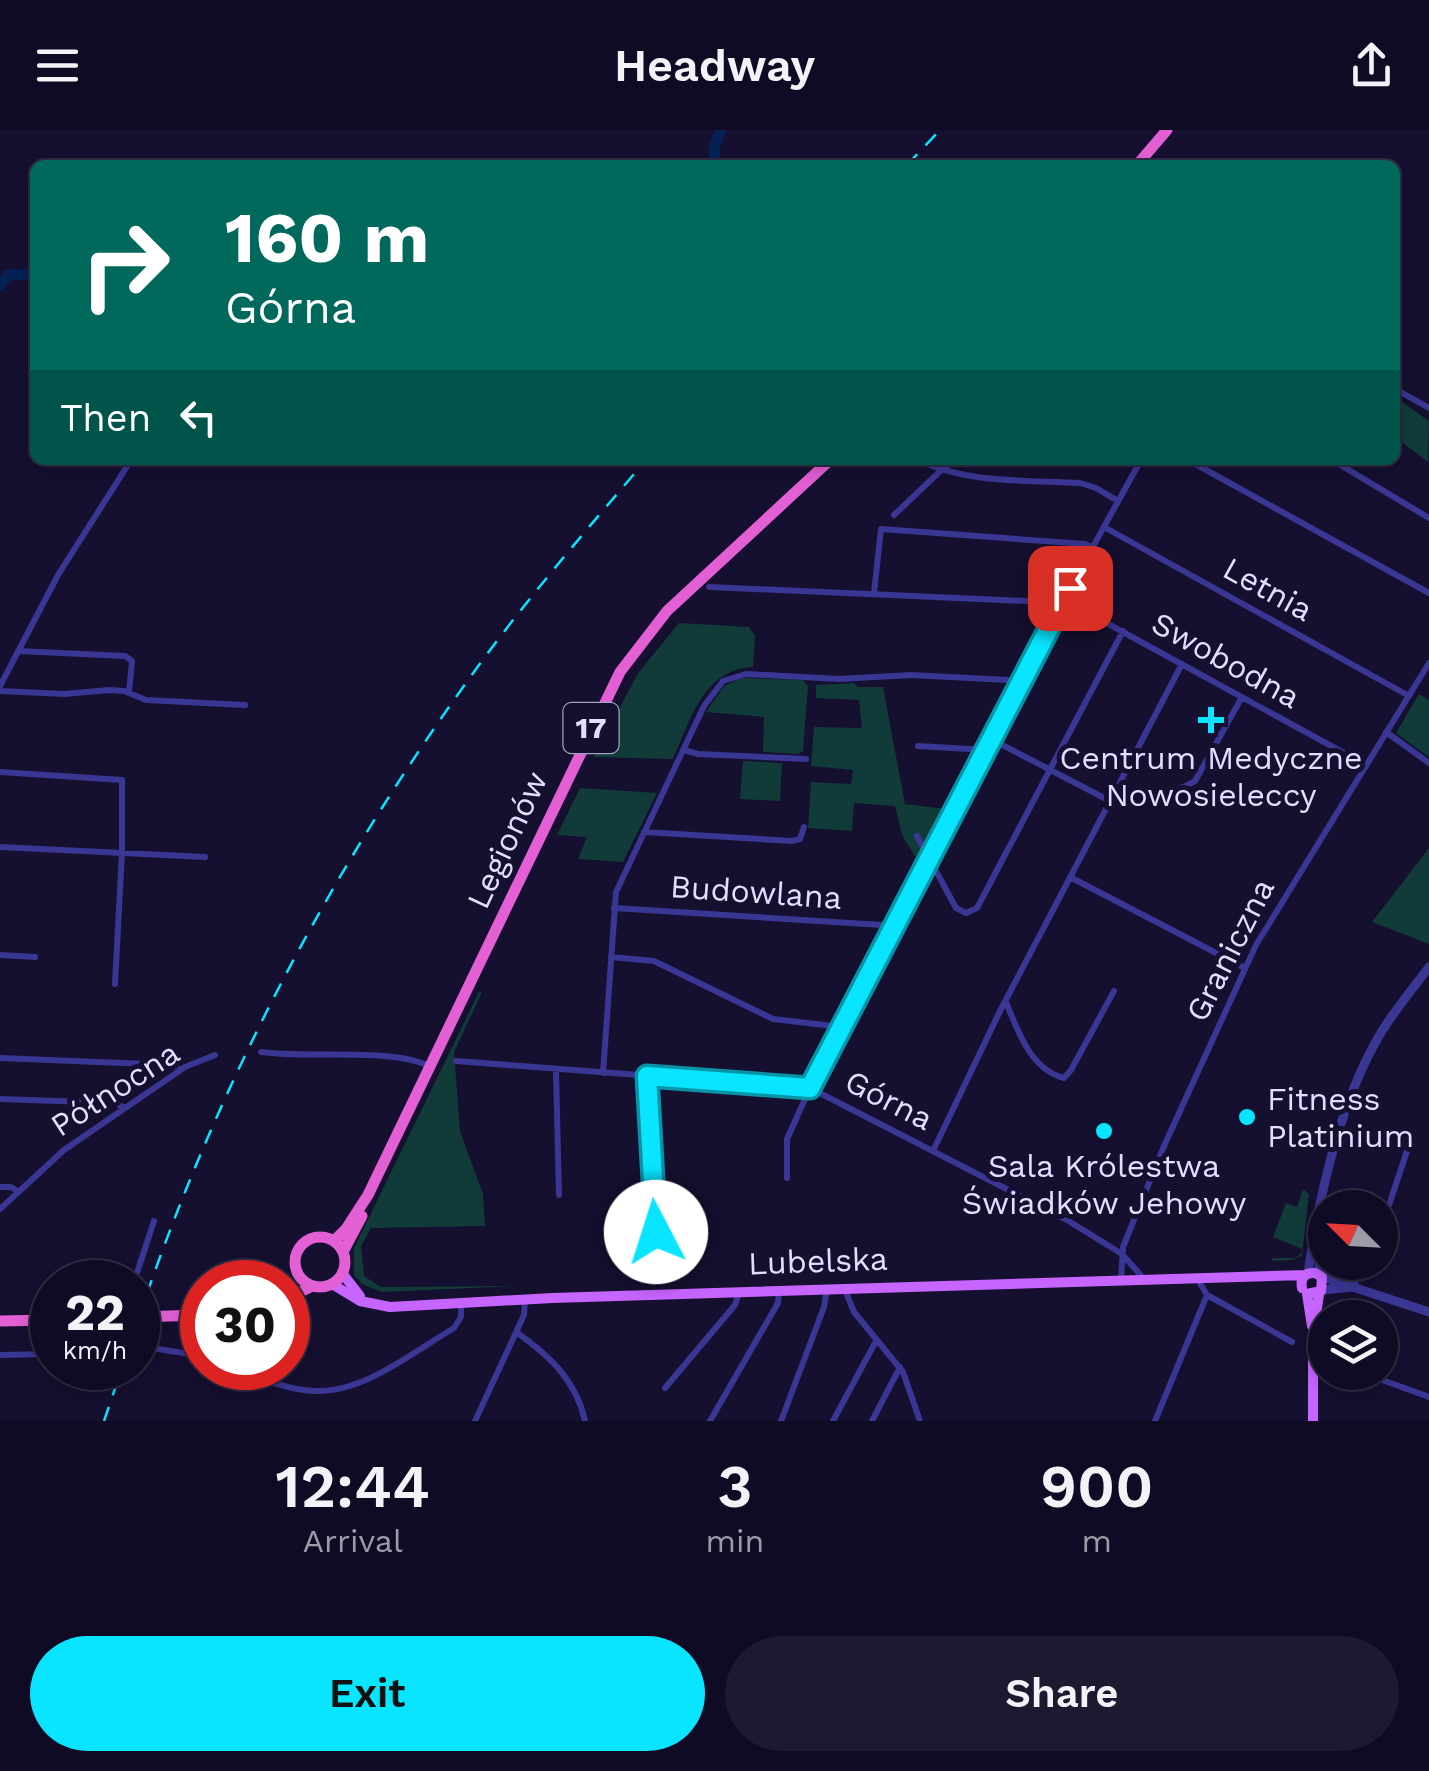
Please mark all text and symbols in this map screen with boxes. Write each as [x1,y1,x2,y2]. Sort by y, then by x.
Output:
icon: menu [30,38,85,93]
icon: share [1344,38,1399,93]
text: Headway [614,39,815,92]
text: 160 m [225,197,429,279]
icon: right [60,200,190,330]
text: Górna [225,281,356,334]
icon: left [171,390,226,445]
text: Then [60,396,151,440]
pin [1028,546,1113,631]
street label: Letnia [1217,549,1319,629]
icon: arrive [1043,561,1098,616]
street label: Swobodna [1145,604,1307,716]
road number: 17 [564,703,618,753]
marker: Centrum Medyczne Nowosieleccy [1198,707,1224,733]
place label: Centrum Medyczne Nowosieleccy [1059,739,1363,814]
street label: Legionów [459,765,555,915]
street label: Budowlana [669,867,843,917]
street label: Graniczna [1178,872,1282,1028]
street label: Północna [44,1034,186,1144]
street label: Górna [839,1062,939,1138]
place label: Fitness Platinium [1267,1080,1414,1155]
marker: Fitness Platinium [1236,1106,1258,1128]
marker: Sala Królestwa Świadków Jehowy [1093,1120,1115,1142]
place label: Sala Królestwa Świadków Jehowy [962,1147,1247,1222]
position arrow [604,1180,708,1284]
north arrow [1308,1190,1398,1280]
map controls [1308,1190,1398,1390]
street label: Lubelska [748,1240,888,1282]
speed limit sign: 30 [180,1260,310,1390]
text: 22 [65,1283,125,1342]
button: layers [1308,1300,1398,1390]
text: km/h [63,1336,127,1365]
text: 12:44 [276,1451,430,1522]
text: 3 [717,1451,753,1522]
text: 900 [1040,1451,1153,1522]
text: Arrival [303,1522,403,1560]
text: min [706,1522,764,1560]
text: m [1081,1522,1112,1560]
button: Exit [30,1636,705,1751]
button: Share [725,1636,1399,1751]

